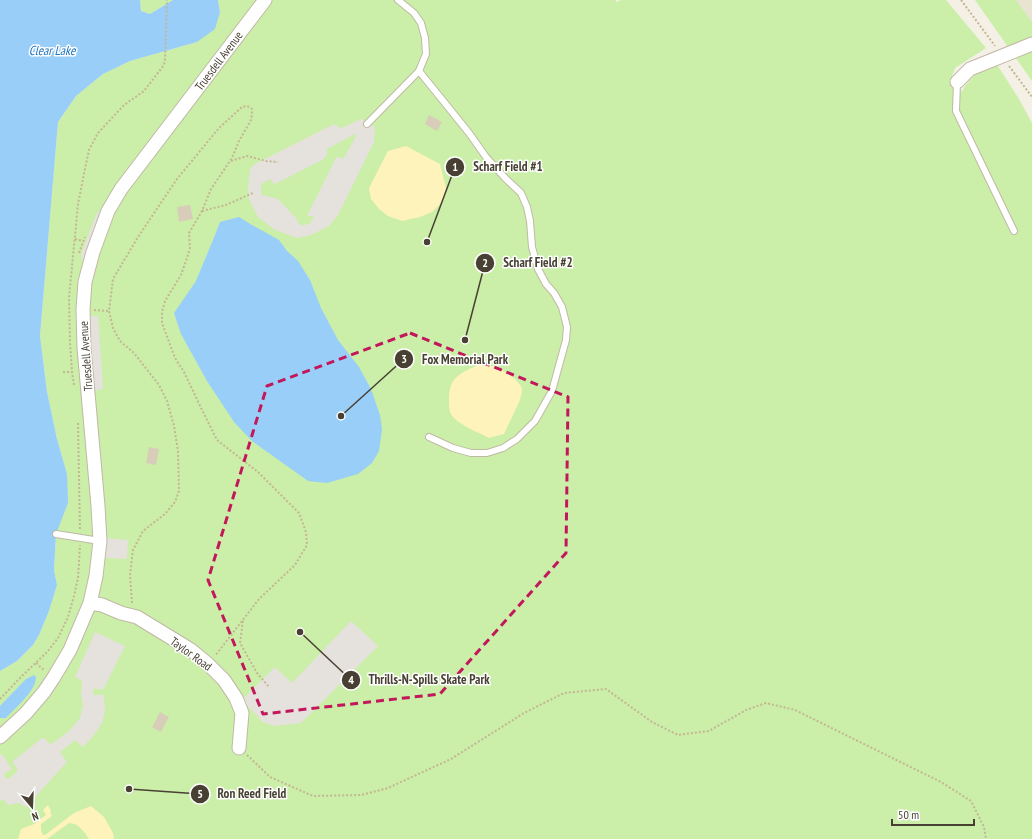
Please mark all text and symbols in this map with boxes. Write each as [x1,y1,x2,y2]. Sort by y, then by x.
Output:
street label: Truesdell Avenue [191,28,246,93]
water label: Clear Lake [29,42,77,59]
callout: Scharf Field #1 [445,154,550,179]
text: Scharf Field #1 [473,158,543,175]
text: 1 [452,159,458,174]
callout: Scharf Field #2 [475,250,580,275]
text: Scharf Field #2 [503,254,573,271]
text: 2 [482,255,488,270]
street label: Truesdell Avenue [76,320,95,392]
callout: Fox Memorial Park [394,347,516,372]
text: 3 [401,351,407,366]
text: Fox Memorial Park [422,351,509,368]
street label: Taylor Road [167,633,215,674]
callout: Thrills-N-Spills Skate Park [341,667,498,692]
text: Thrills-N-Spills Skate Park [368,671,490,688]
text: 4 [348,672,354,687]
callout: Ron Reed Field [190,781,295,806]
text: Ron Reed Field [218,785,287,802]
text: 5 [197,786,203,801]
north arrow [12,787,52,827]
scale bar [892,801,974,827]
text: 50 m [898,807,919,822]
text: N [30,809,40,824]

